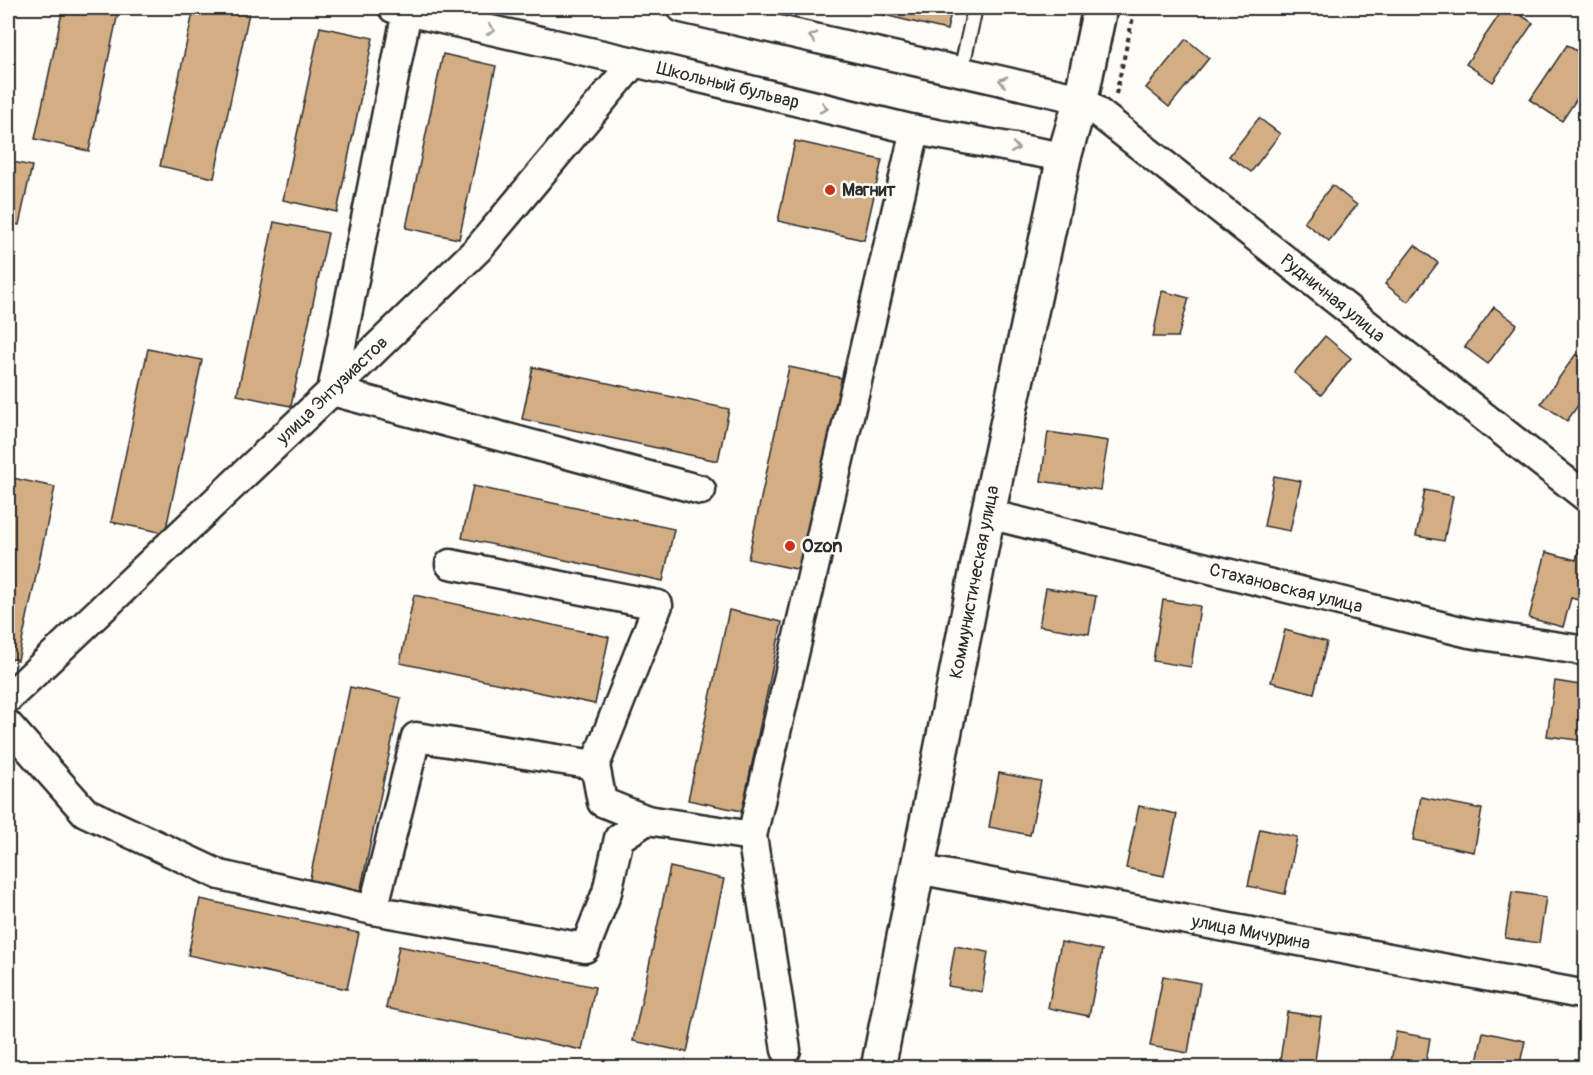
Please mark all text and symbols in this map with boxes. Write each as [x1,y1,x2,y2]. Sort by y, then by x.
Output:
one-way arrow [486,22,496,35]
one-way arrow [809,32,819,45]
street label: Школьный бульвар [654,57,802,114]
one-way arrow [999,75,1009,88]
one-way arrow [819,101,829,114]
one-way arrow [1009,141,1019,154]
place label: Магнит [842,179,896,202]
marker: Магнит [823,183,837,197]
street label: Рудничная улица [1276,249,1390,348]
street label: улица Энтузиастов [271,331,393,450]
street label: Коммунистическая улица [944,484,1004,681]
place label: Ozon [802,535,842,558]
marker: Ozon [783,539,797,553]
street label: Стахановская улица [1207,558,1365,619]
street label: улица Мичурина [1189,910,1312,955]

